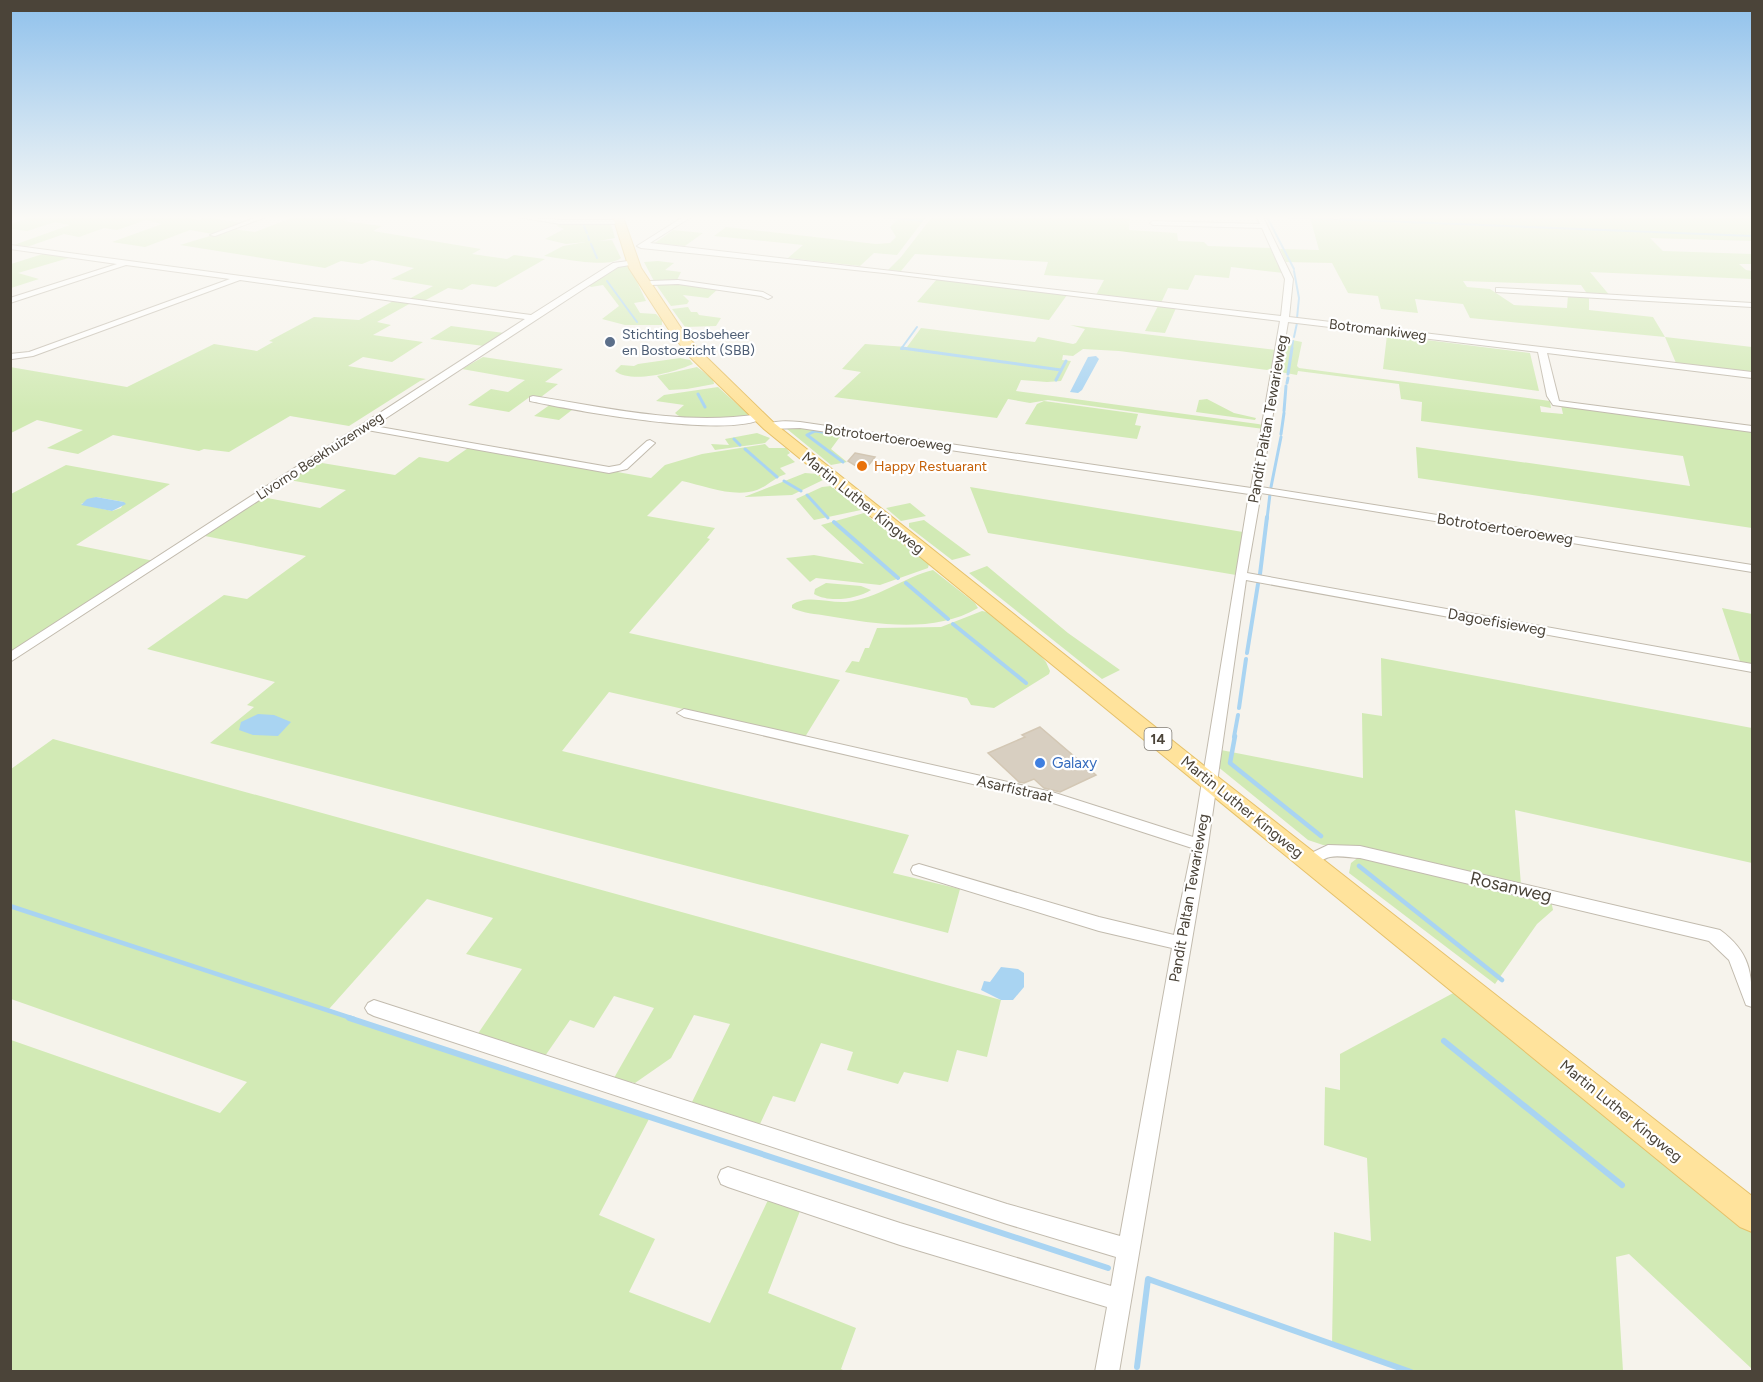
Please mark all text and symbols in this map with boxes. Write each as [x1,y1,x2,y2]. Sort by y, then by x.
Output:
street label: Botromankiweg [1328,316,1428,344]
place label: Stichting Bosbeheer en Bostoezicht (SBB) [622,326,755,359]
street label: Pandit Paltan Tewarieweg [1244,333,1292,505]
marker: Stichting Bosbeheer en Bostoezicht (SBB) [603,335,617,349]
street label: Livorno Beekhuizenweg [253,408,387,504]
street label: Botrotoertoeroeweg [823,421,953,455]
street label: Martin Luther Kingweg [798,448,928,558]
place label: Happy Restuarant [874,458,987,475]
marker: Happy Restuarant [855,459,869,473]
street label: Botrotoertoeroeweg [1436,509,1574,549]
street label: Dagoefisieweg [1446,604,1548,640]
road number: 14 [1144,728,1172,750]
street label: Martin Luther Kingweg [1177,752,1307,862]
place label: Galaxy [1052,754,1097,772]
marker: Galaxy [1033,756,1047,770]
street label: Asarfistraat [975,772,1055,807]
street label: Pandit Paltan Tewarieweg [1165,812,1213,984]
street label: Rosanweg [1468,867,1554,907]
street label: Martin Luther Kingweg [1556,1056,1686,1166]

